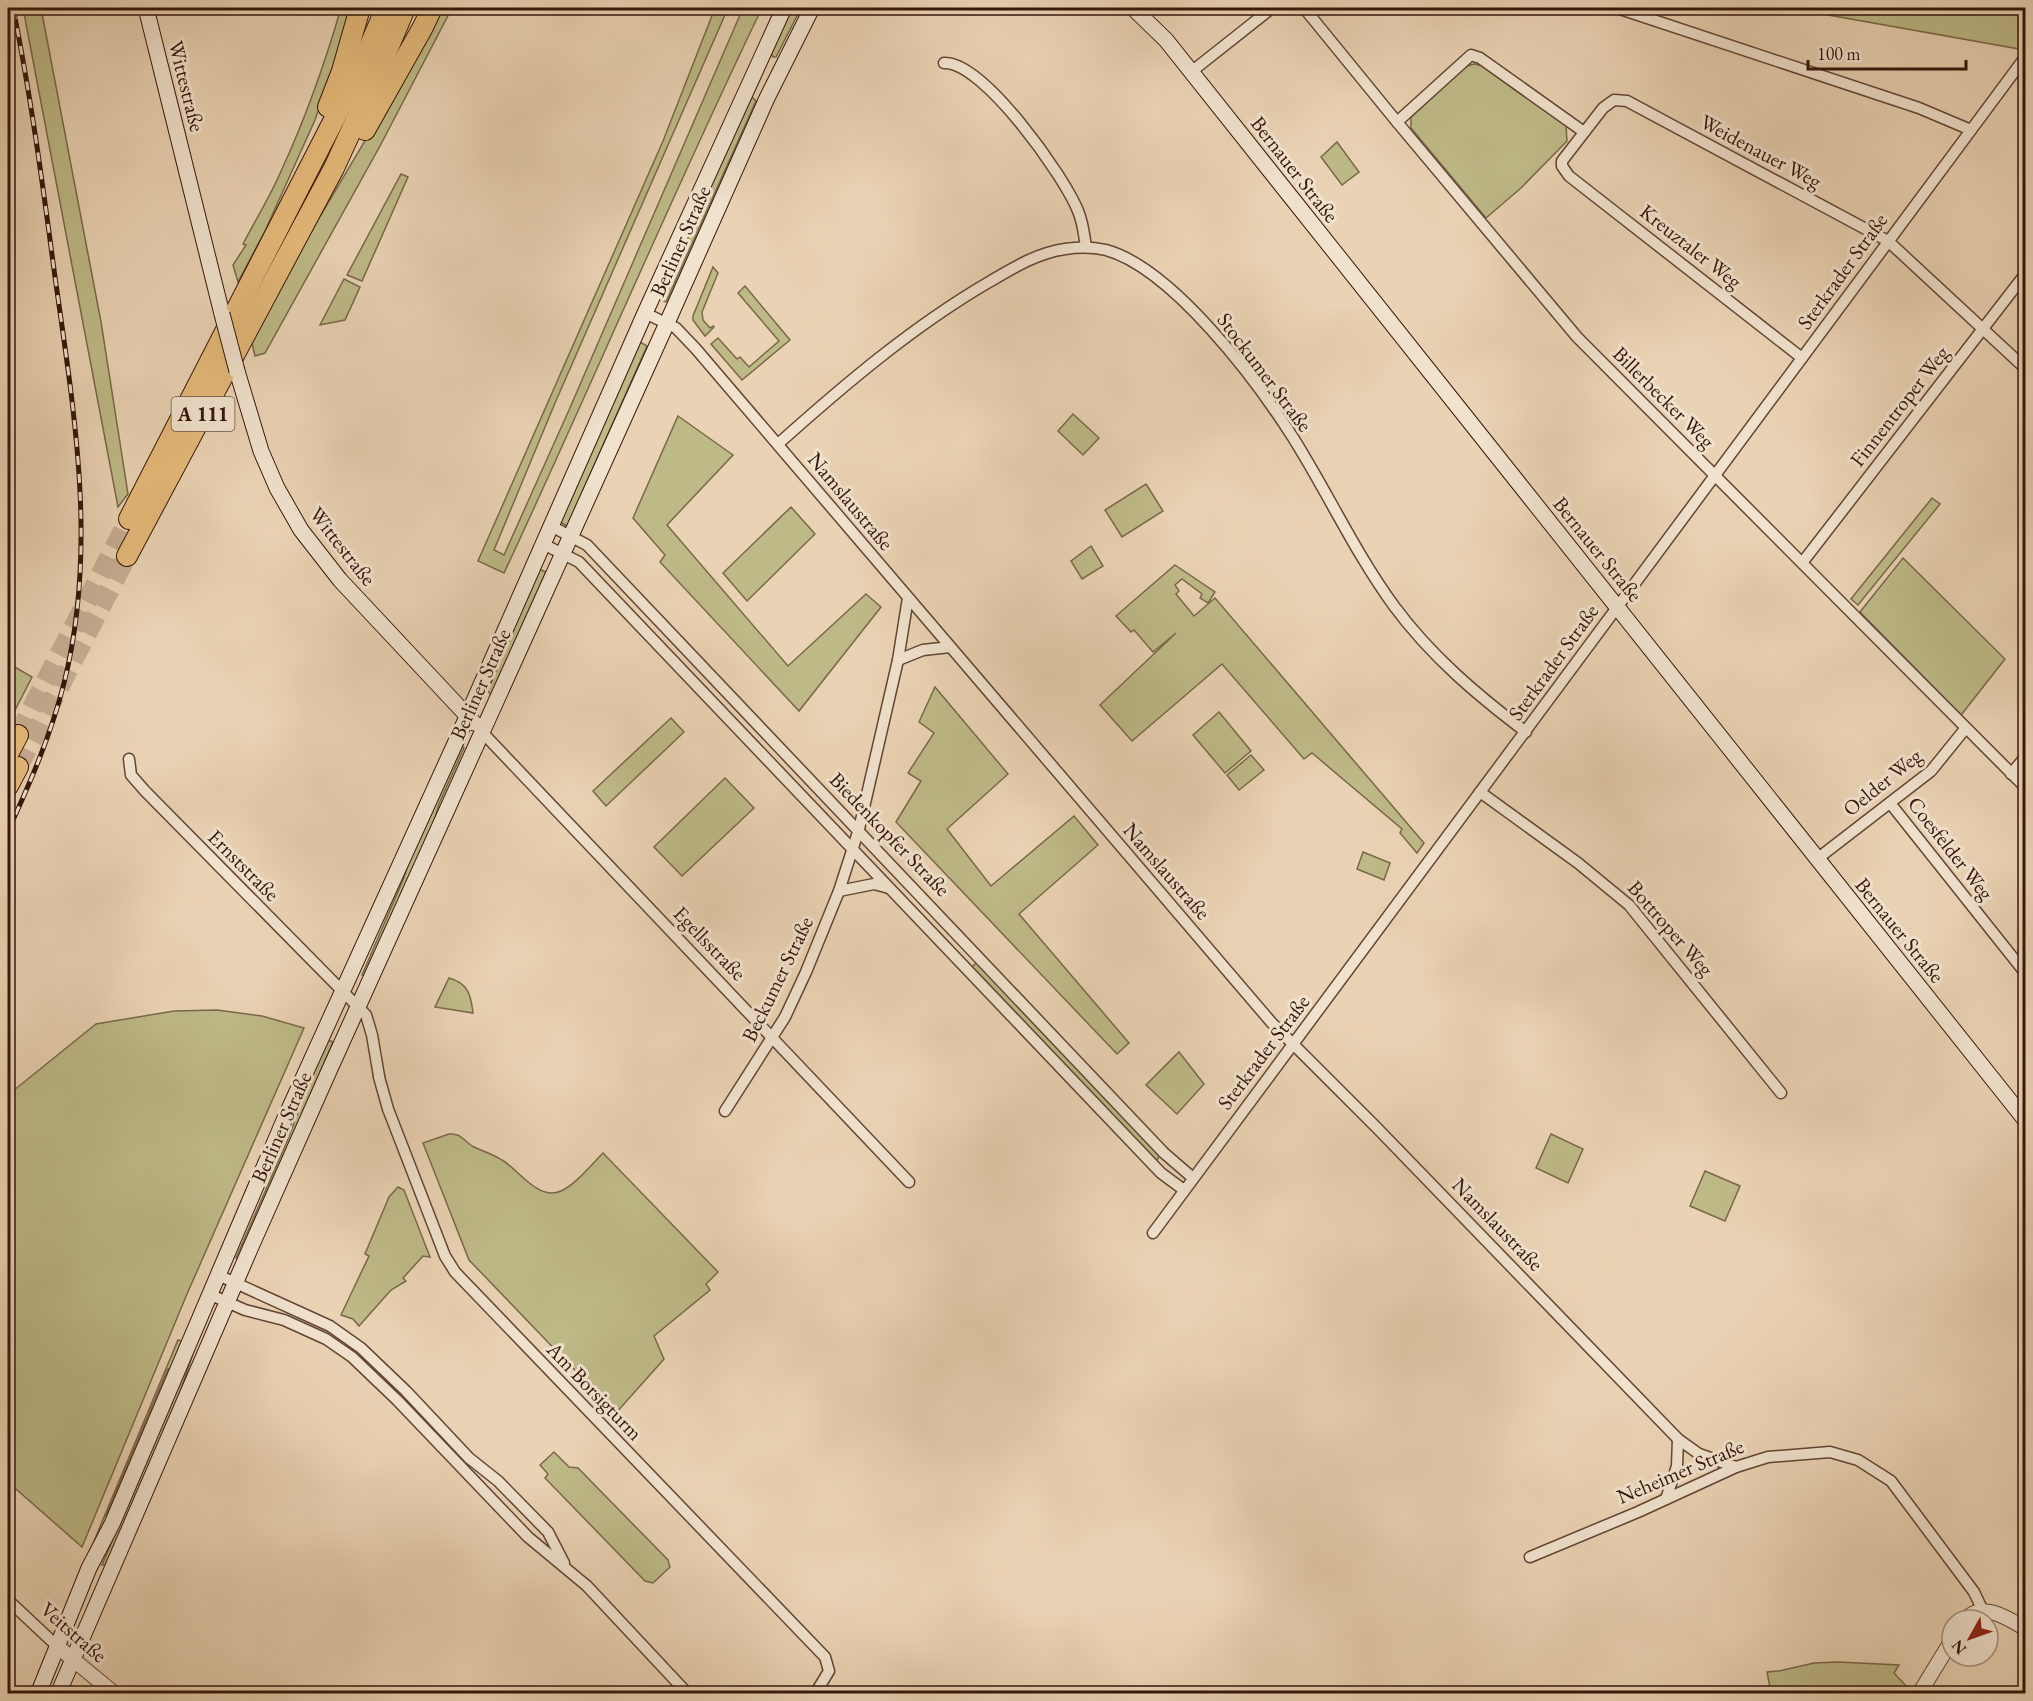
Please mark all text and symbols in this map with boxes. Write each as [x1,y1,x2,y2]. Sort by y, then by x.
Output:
scale bar [1808,33,1966,71]
street label: Wittestraße [163,38,211,134]
text: 100 m [1817,42,1861,65]
street label: Weidenauer Weg [1696,108,1827,195]
street label: Bernauer Straße [1245,110,1345,228]
street label: Berliner Straße [644,181,716,301]
street label: Kreuztaler Weg [1634,198,1748,295]
street label: Sterkrader Straße [1791,207,1893,335]
street label: Stockumer Straße [1211,307,1319,437]
street label: Finnentroper Weg [1843,339,1955,472]
street label: Billerbecker Weg [1607,340,1721,454]
road number: A 111 [172,397,234,431]
street label: Namslaustraße [802,446,900,556]
street label: Bernauer Straße [1547,491,1649,607]
street label: Wittestraße [304,501,382,591]
street label: Sterkrader Straße [1502,598,1604,726]
street label: Berliner Straße [444,624,516,744]
street label: Oelder Weg [1837,741,1928,822]
street label: Biedenkopfer Straße [824,766,956,902]
street label: Coesfelder Weg [1902,791,2000,906]
street label: Namslaustraße [1117,817,1217,925]
street label: Ernststraße [202,823,286,907]
street label: Bernauer Straße [1849,872,1951,988]
street label: Bottroper Weg [1622,875,1720,982]
street label: Egellsstraße [668,900,752,986]
street label: Beckumer Straße [735,912,819,1046]
street label: Sterkrader Straße [1211,989,1315,1115]
street label: Berliner Straße [245,1067,317,1187]
street label: Namslaustraße [1447,1171,1549,1277]
street label: Am Borsigturm [541,1335,649,1446]
street label: Neheimer Straße [1612,1432,1748,1510]
street label: Veitstraße [35,1596,113,1668]
north arrow [1940,1608,2000,1668]
text: N [1947,1636,1971,1659]

